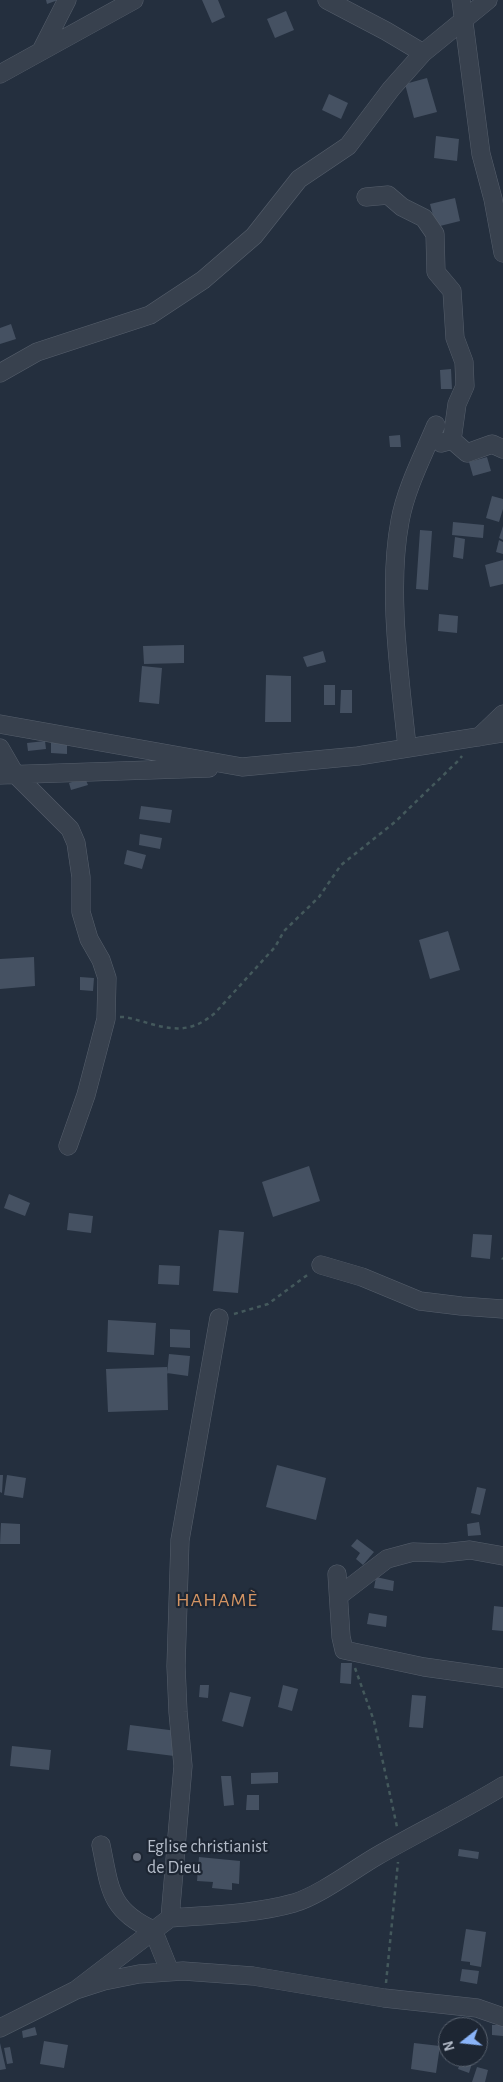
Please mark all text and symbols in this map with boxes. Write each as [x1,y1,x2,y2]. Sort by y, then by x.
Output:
district label: HAHAMÈ [175,1588,259,1612]
place label: Eglise christianist de Dieu [147,1836,268,1878]
marker: Eglise christianist de Dieu [131,1851,143,1863]
north arrow [438,2017,488,2067]
text: N [441,2039,458,2052]

